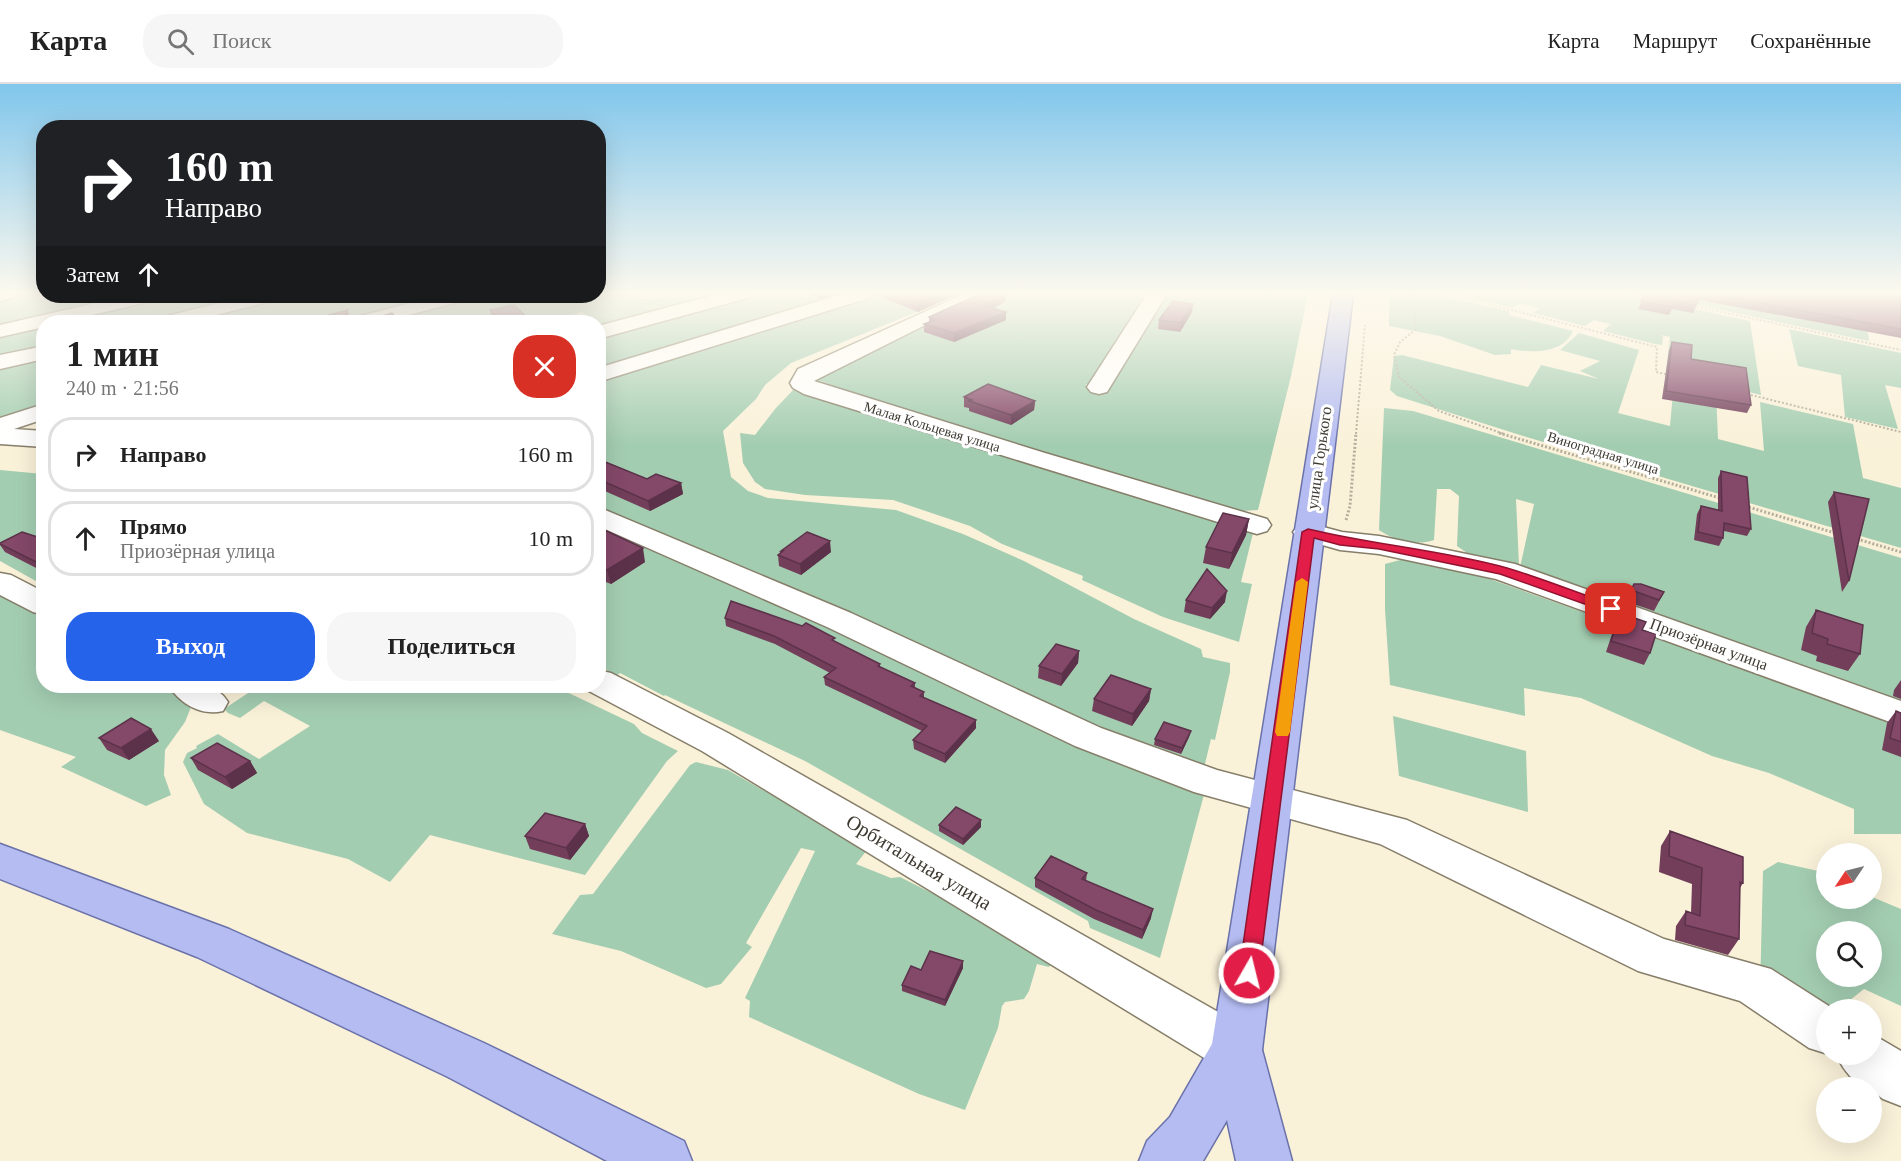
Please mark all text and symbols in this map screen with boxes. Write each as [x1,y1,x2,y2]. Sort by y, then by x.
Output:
search box [143,14,563,68]
text: Карта [30,25,107,56]
icon: search [164,25,197,58]
text: Поиск [212,28,271,53]
text: Карта [1548,29,1600,53]
text: Маршрут [1633,29,1717,53]
text: Сохранённые [1750,29,1871,53]
icon: right [66,144,144,222]
text: 160 m [165,144,274,190]
text: Направо [165,193,262,223]
icon: ahead [132,258,165,291]
text: Затем [66,262,120,287]
text: 1 мин [66,334,159,374]
button: close [513,335,576,398]
text: 240 m · 21:56 [66,377,179,399]
street label: Малая Кольцевая улица [862,399,1003,455]
street label: улица Горького [1303,405,1336,511]
street label: Виноградная улица [1546,429,1661,477]
icon: right [69,438,102,471]
text: Направо [120,442,206,467]
text: 160 m [517,442,573,467]
text: Прямо [120,514,187,539]
icon: ahead [69,522,102,555]
text: 10 m [528,526,573,551]
text: Приозёрная улица [120,540,275,562]
pin [1585,583,1636,634]
icon: arrive [1594,592,1627,625]
button: Выход [66,612,315,681]
button: Поделиться [327,612,576,681]
street label: Приозёрная улица [1647,615,1770,674]
street label: Орбитальная улица [842,810,996,915]
north arrow [1816,843,1882,909]
map controls [1816,843,1882,1143]
button: search [1816,921,1882,987]
position arrow [1217,941,1281,1005]
button: + [1816,999,1882,1065]
button: − [1816,1077,1882,1143]

